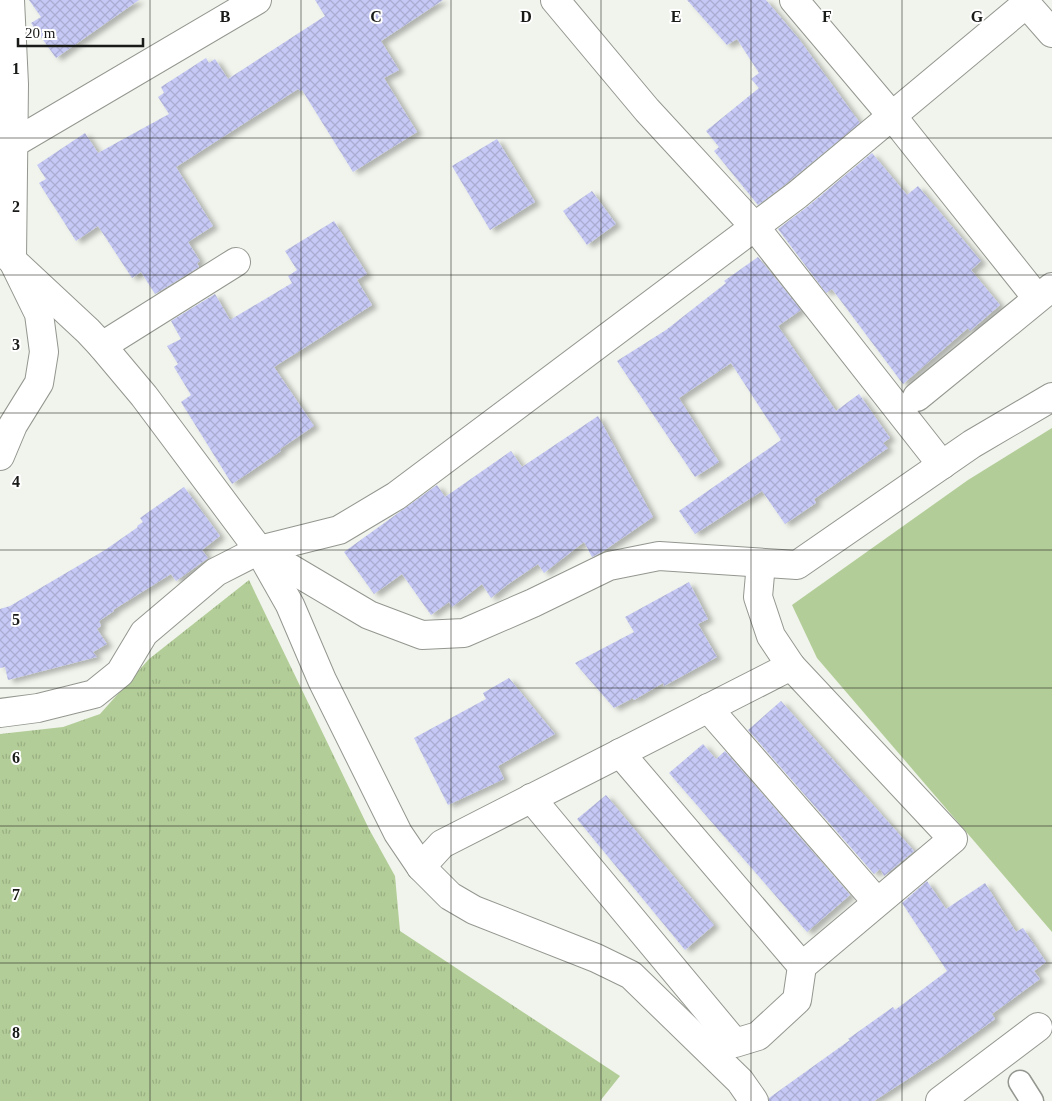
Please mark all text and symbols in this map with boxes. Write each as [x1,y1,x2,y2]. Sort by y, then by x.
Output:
text: B [220,8,231,25]
text: C [370,8,382,25]
text: D [520,8,532,25]
text: E [671,8,681,25]
text: F [822,8,832,25]
text: G [971,8,984,25]
scale bar [18,15,142,47]
text: 20 m [25,25,56,41]
text: 1 [12,60,20,77]
text: 2 [12,198,20,215]
text: 3 [12,336,20,353]
text: 4 [12,473,20,490]
text: 5 [12,611,20,628]
text: 6 [12,749,20,766]
text: 7 [12,886,20,903]
text: 8 [12,1024,20,1041]

